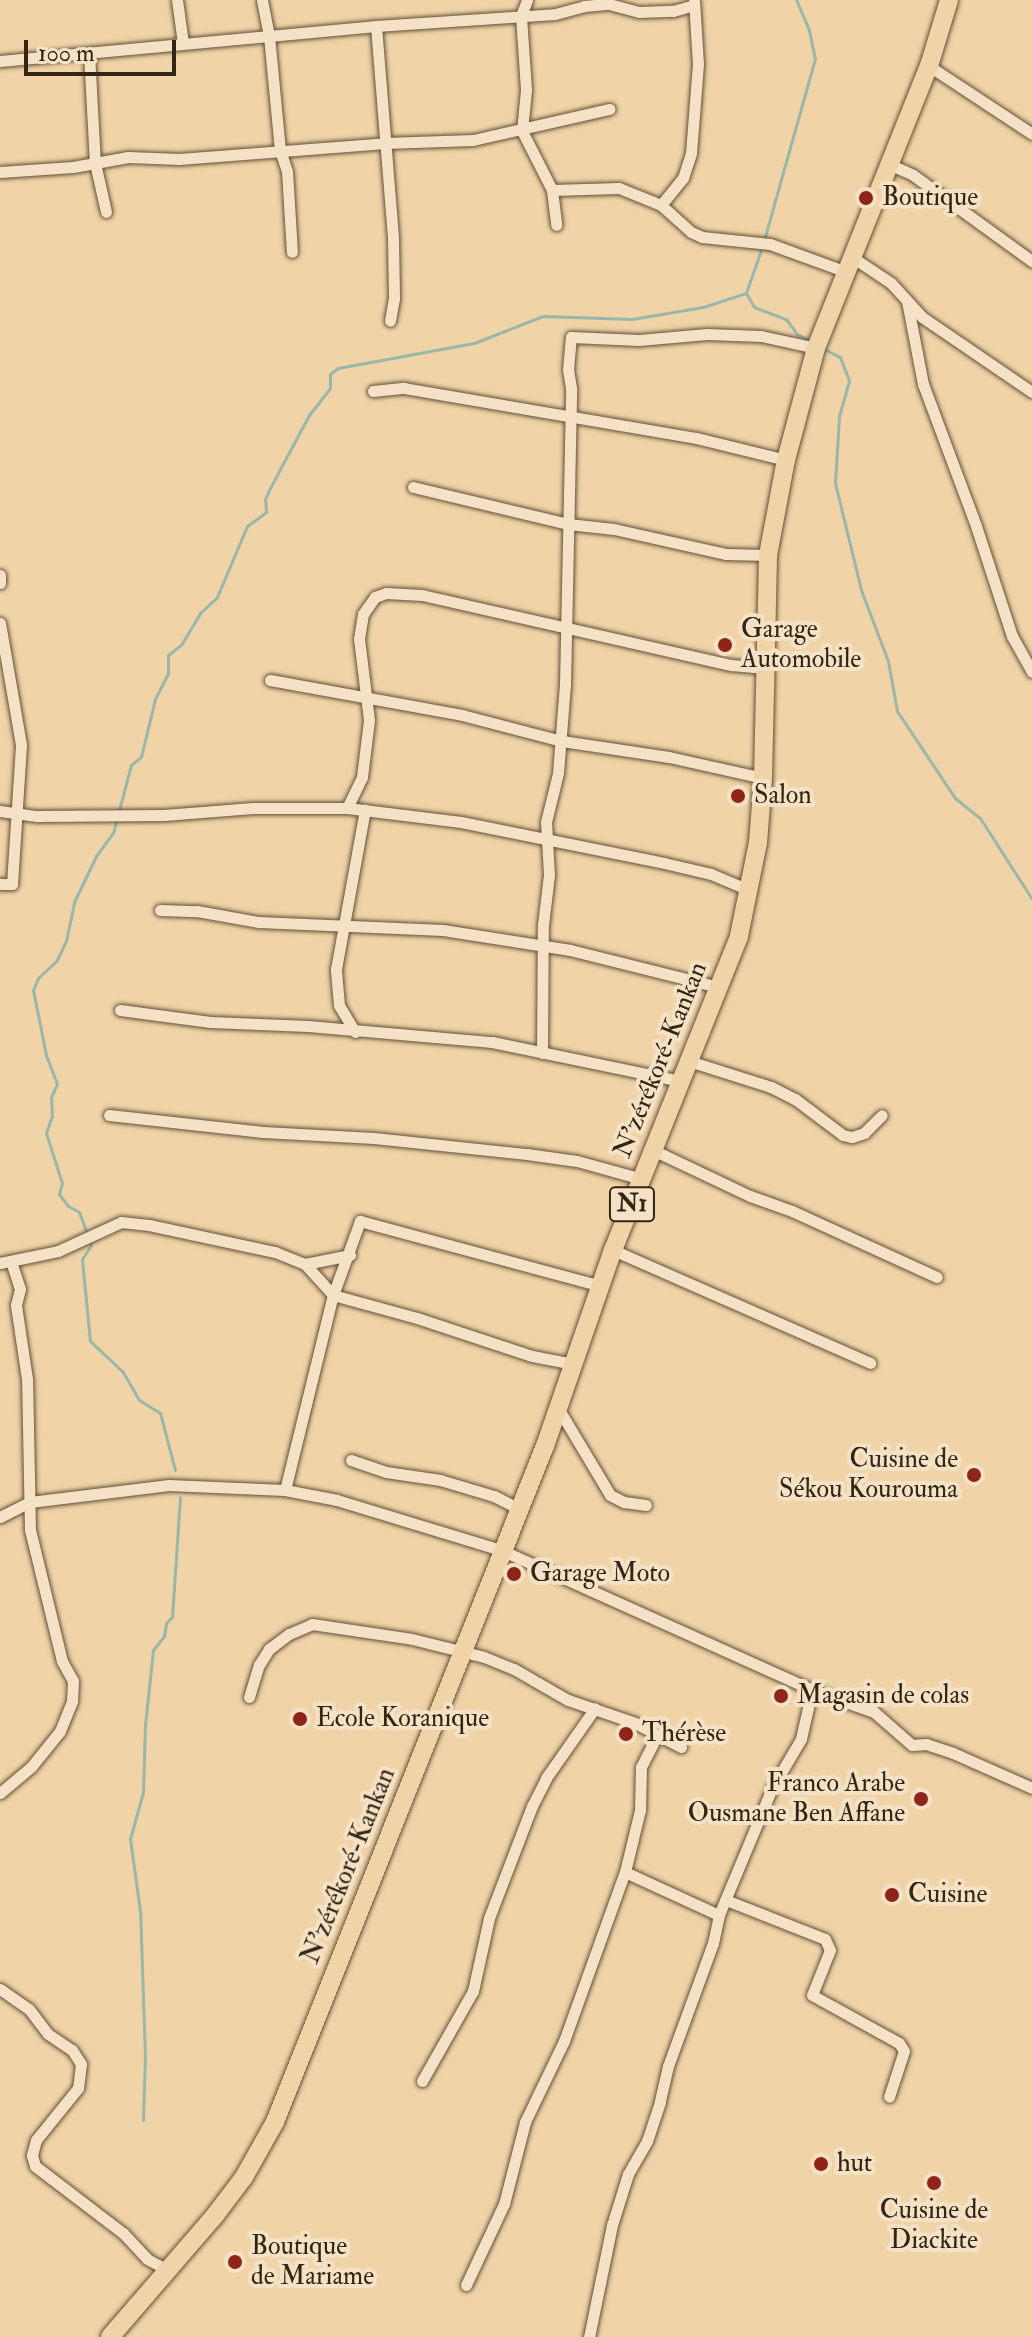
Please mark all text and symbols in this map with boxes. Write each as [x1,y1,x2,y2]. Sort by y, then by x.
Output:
scale bar [28,24,180,74]
text: 100 m [38,38,95,69]
place label: Boutique [882,182,978,214]
marker: Boutique [857,189,875,207]
place label: Garage Automobile [741,614,861,676]
marker: Garage Automobile [716,636,734,654]
place label: Salon [754,780,812,812]
marker: Salon [729,787,747,805]
street label: N'zérékoré-Kankan [608,958,714,1162]
road number: N1 [608,1184,656,1224]
place label: Cuisine de Sékou Kourouma [779,1444,958,1506]
marker: Cuisine de Sékou Kourouma [965,1466,983,1484]
place label: Garage Moto [530,1558,670,1590]
marker: Garage Moto [505,1565,523,1583]
place label: Magasin de colas [797,1680,969,1712]
marker: Magasin de colas [772,1687,790,1705]
place label: Ecole Koranique [316,1703,489,1735]
marker: Ecole Koranique [291,1710,309,1728]
place label: Thérèse [642,1718,726,1750]
marker: Thérèse [617,1725,635,1743]
street label: N'zérékoré-Kankan [296,1764,402,1968]
place label: Franco Arabe Ousmane Ben Affane [688,1768,905,1830]
marker: Franco Arabe Ousmane Ben Affane [912,1790,930,1808]
place label: Cuisine [908,1879,987,1911]
marker: Cuisine [883,1886,901,1904]
place label: hut [837,2148,872,2180]
marker: hut [812,2155,830,2173]
marker: Cuisine de Diackite [925,2174,943,2192]
place label: Cuisine de Diackite [880,2195,988,2256]
place label: Boutique de Mariame [251,2231,374,2292]
marker: Boutique de Mariame [226,2253,244,2271]

